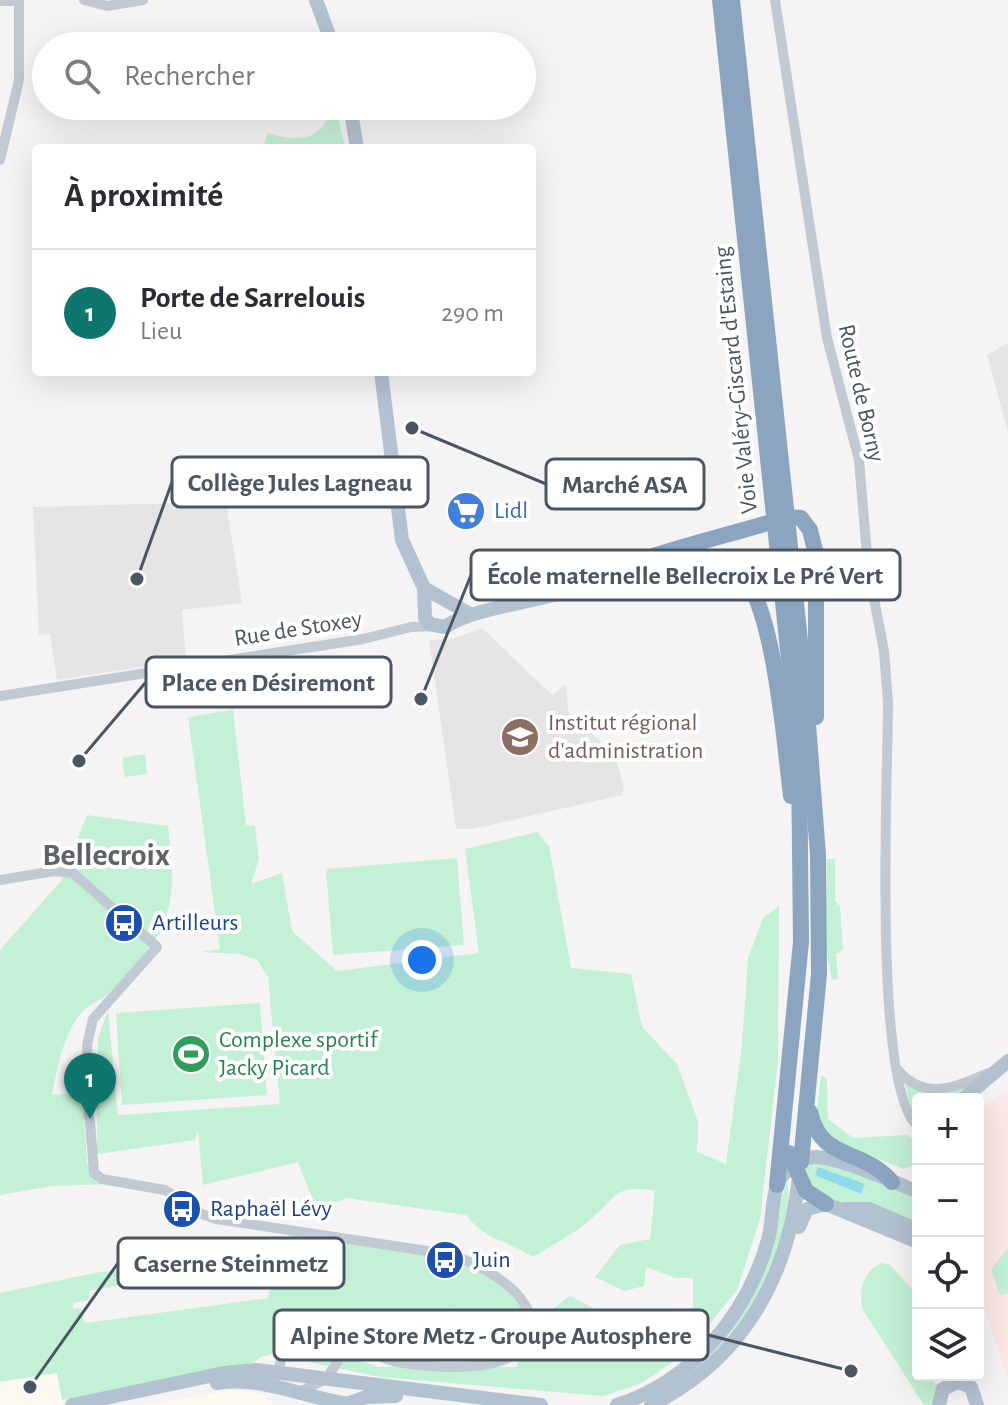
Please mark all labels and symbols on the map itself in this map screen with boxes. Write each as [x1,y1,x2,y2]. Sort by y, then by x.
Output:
street label: Voie Valéry-Giscard d'Estaing [710,245,762,515]
street label: Route de Borny [834,322,888,464]
callout: Collège Jules Lagneau [172,457,428,507]
callout: Marché ASA [546,459,704,509]
text: Collège Jules Lagneau [188,470,413,496]
text: Marché ASA [562,472,688,498]
supermarket icon: Lidl [445,490,487,532]
place label: Lidl [494,499,528,523]
callout: École maternelle Bellecroix Le Pré Vert [471,550,900,600]
text: École maternelle Bellecroix Le Pré Vert [487,561,883,589]
street label: Rue de Stoxey [232,607,364,651]
callout: Place en Désiremont [146,657,391,707]
text: Place en Désiremont [161,670,375,696]
place label: Institut régional d'administration [548,711,703,763]
school or university icon: Institut régional d'administration [499,716,541,758]
district label: Bellecroix [42,839,170,871]
bus stop icon: Artilleurs [103,902,145,944]
place label: Artilleurs [152,911,238,935]
your location [402,940,442,980]
place label: Complexe sportif Jacky Picard [219,1028,379,1080]
sports icon: Complexe sportif Jacky Picard [170,1033,212,1075]
pin: 1 [64,1053,116,1119]
bus stop icon: Raphaël Lévy [161,1188,203,1230]
place label: Raphaël Lévy [210,1197,332,1221]
callout: Caserne Steinmetz [118,1238,344,1288]
bus stop icon: Juin [424,1239,466,1281]
place label: Juin [473,1248,511,1272]
text: Caserne Steinmetz [134,1251,328,1277]
callout: Alpine Store Metz - Groupe Autosphere [274,1310,708,1360]
text: Alpine Store Metz - Groupe Autosphere [290,1323,692,1349]

